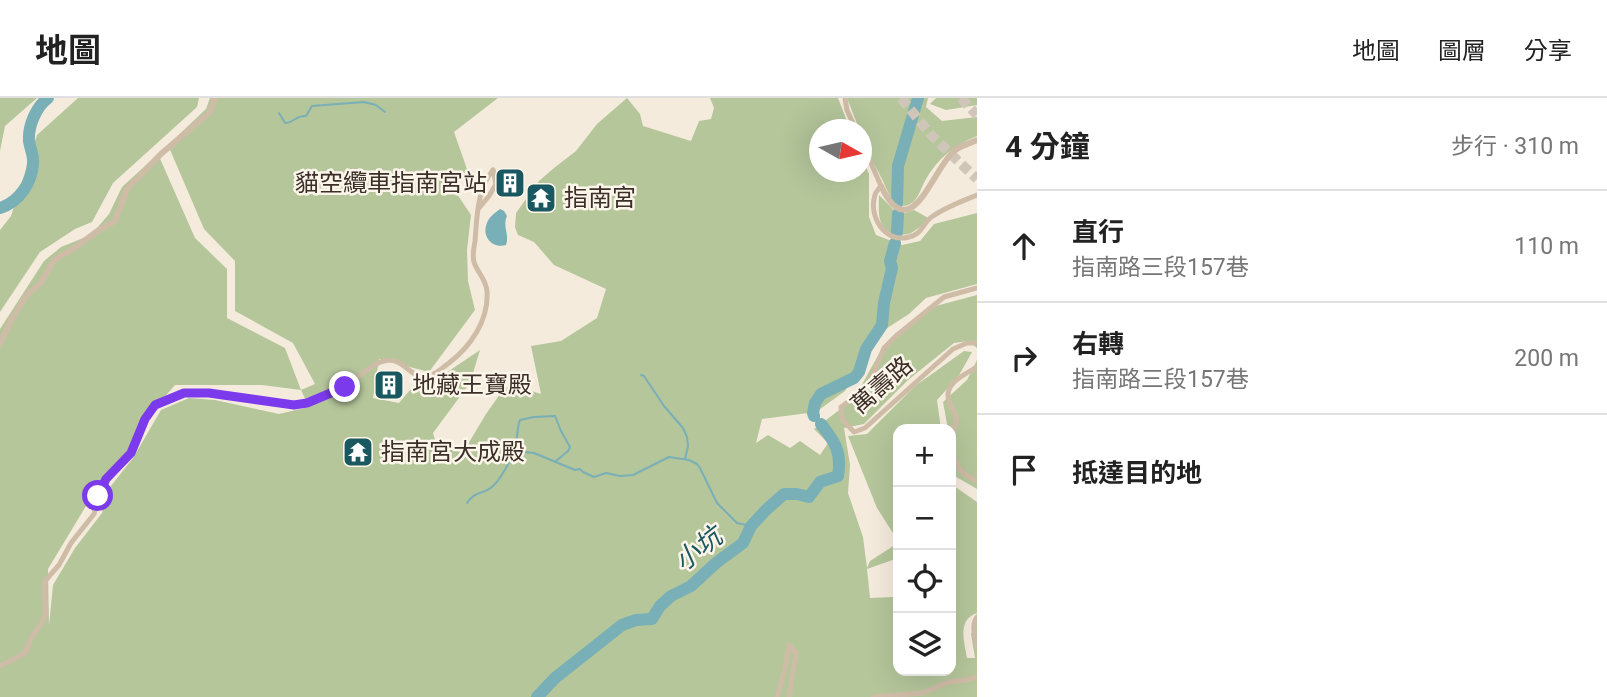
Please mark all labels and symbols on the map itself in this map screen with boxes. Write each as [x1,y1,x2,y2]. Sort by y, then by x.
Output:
north arrow [809,119,872,182]
building icon: 貓空纜車指南宮站 [493,166,527,200]
place label: 貓空纜車指南宮站 [295,169,487,197]
temple icon: 指南宮 [524,181,558,215]
place label: 指南宮 [564,184,636,212]
street label: 萬壽路 [846,351,918,419]
building icon: 地藏王寶殿 [372,368,406,402]
route end [329,371,360,402]
place label: 地藏王寶殿 [412,371,532,399]
temple icon: 指南宮大成殿 [341,435,375,469]
place label: 指南宮大成殿 [381,438,525,466]
route start [82,480,113,511]
water label: 小坑 [668,519,731,577]

